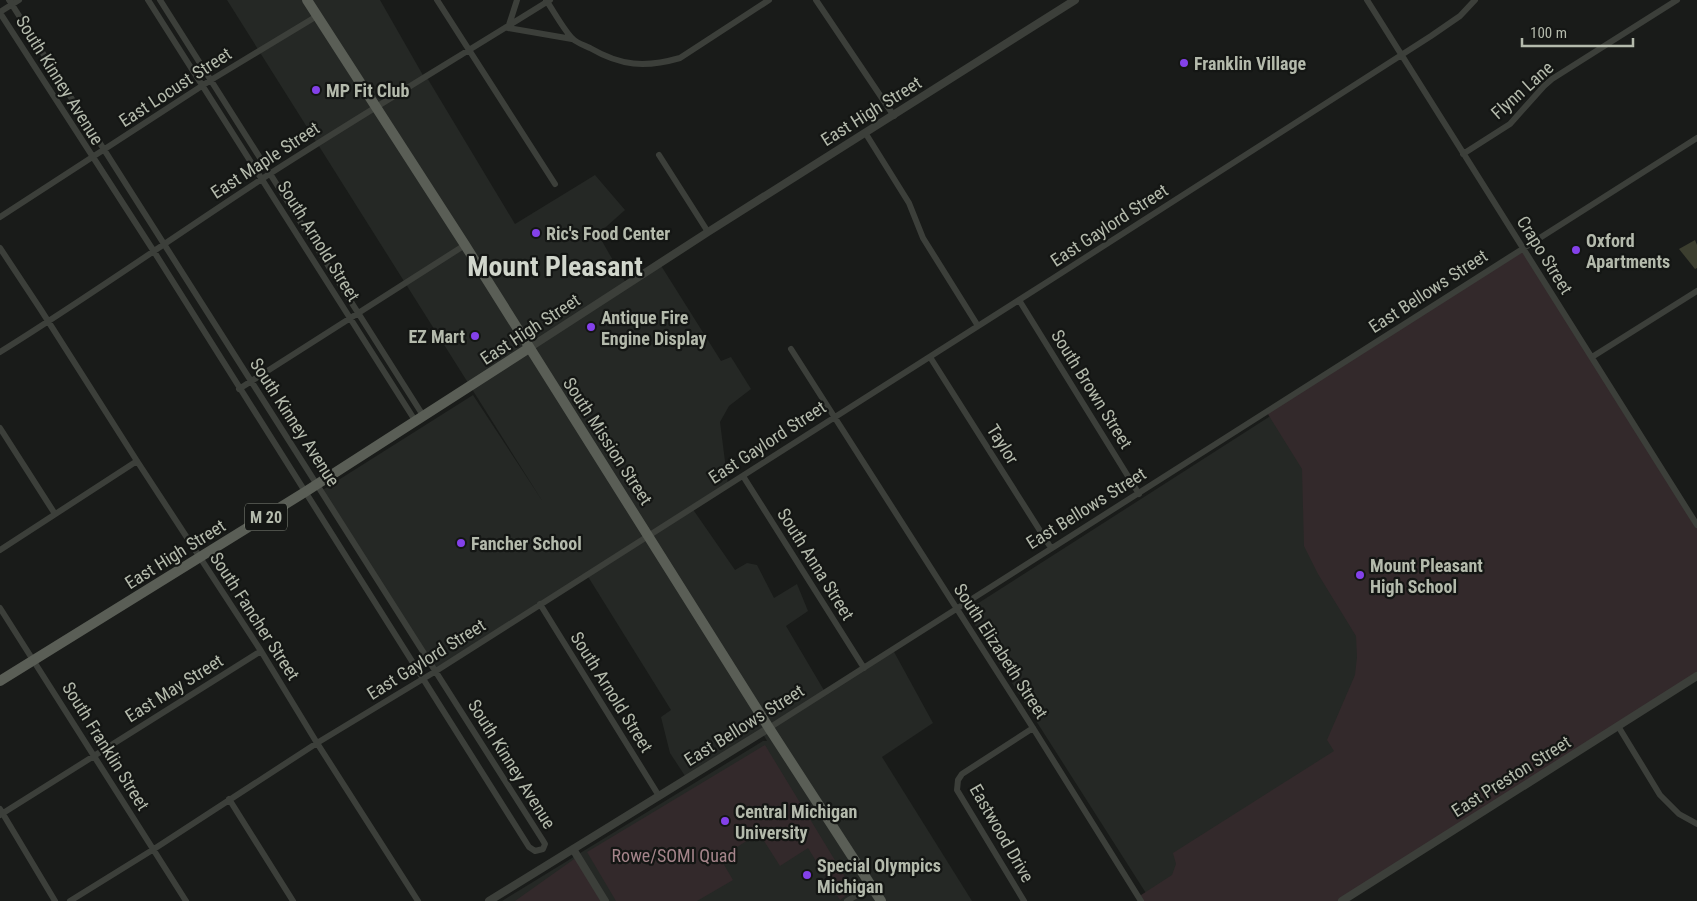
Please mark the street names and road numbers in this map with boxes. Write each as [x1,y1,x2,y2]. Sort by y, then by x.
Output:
street label: South Kinney Avenue [12,12,108,148]
street label: East Locust Street [115,43,235,131]
street label: Flynn Lane [1487,57,1557,123]
street label: East High Street [817,72,925,150]
street label: East Maple Street [207,117,323,203]
street label: South Arnold Street [273,177,365,305]
street label: East Gaylord Street [1046,179,1172,271]
street label: Crapo Street [1513,212,1577,298]
street label: East Bellows Street [1365,245,1491,337]
street label: East High Street [476,289,584,369]
street label: South Brown Street [1047,326,1137,452]
street label: South Kinney Avenue [246,354,344,490]
street label: South Mission Street [559,373,657,509]
street label: East Gaylord Street [704,396,830,488]
street label: Taylor [983,420,1024,468]
street label: East Bellows Street [1022,463,1150,553]
road number: M 20 [245,504,287,530]
street label: South Anna Street [773,504,859,624]
street label: East High Street [121,515,229,593]
street label: South Fancher Street [206,548,304,684]
street label: South Elizabeth Street [950,580,1052,722]
street label: East Gaylord Street [363,614,489,704]
street label: South Arnold Street [566,628,658,756]
street label: East May Street [121,650,227,726]
street label: South Franklin Street [58,678,154,814]
street label: East Bellows Street [680,680,808,770]
street label: South Kinney Avenue [464,696,560,832]
street label: East Preston Street [1448,731,1574,821]
street label: Eastwood Drive [965,780,1039,886]

